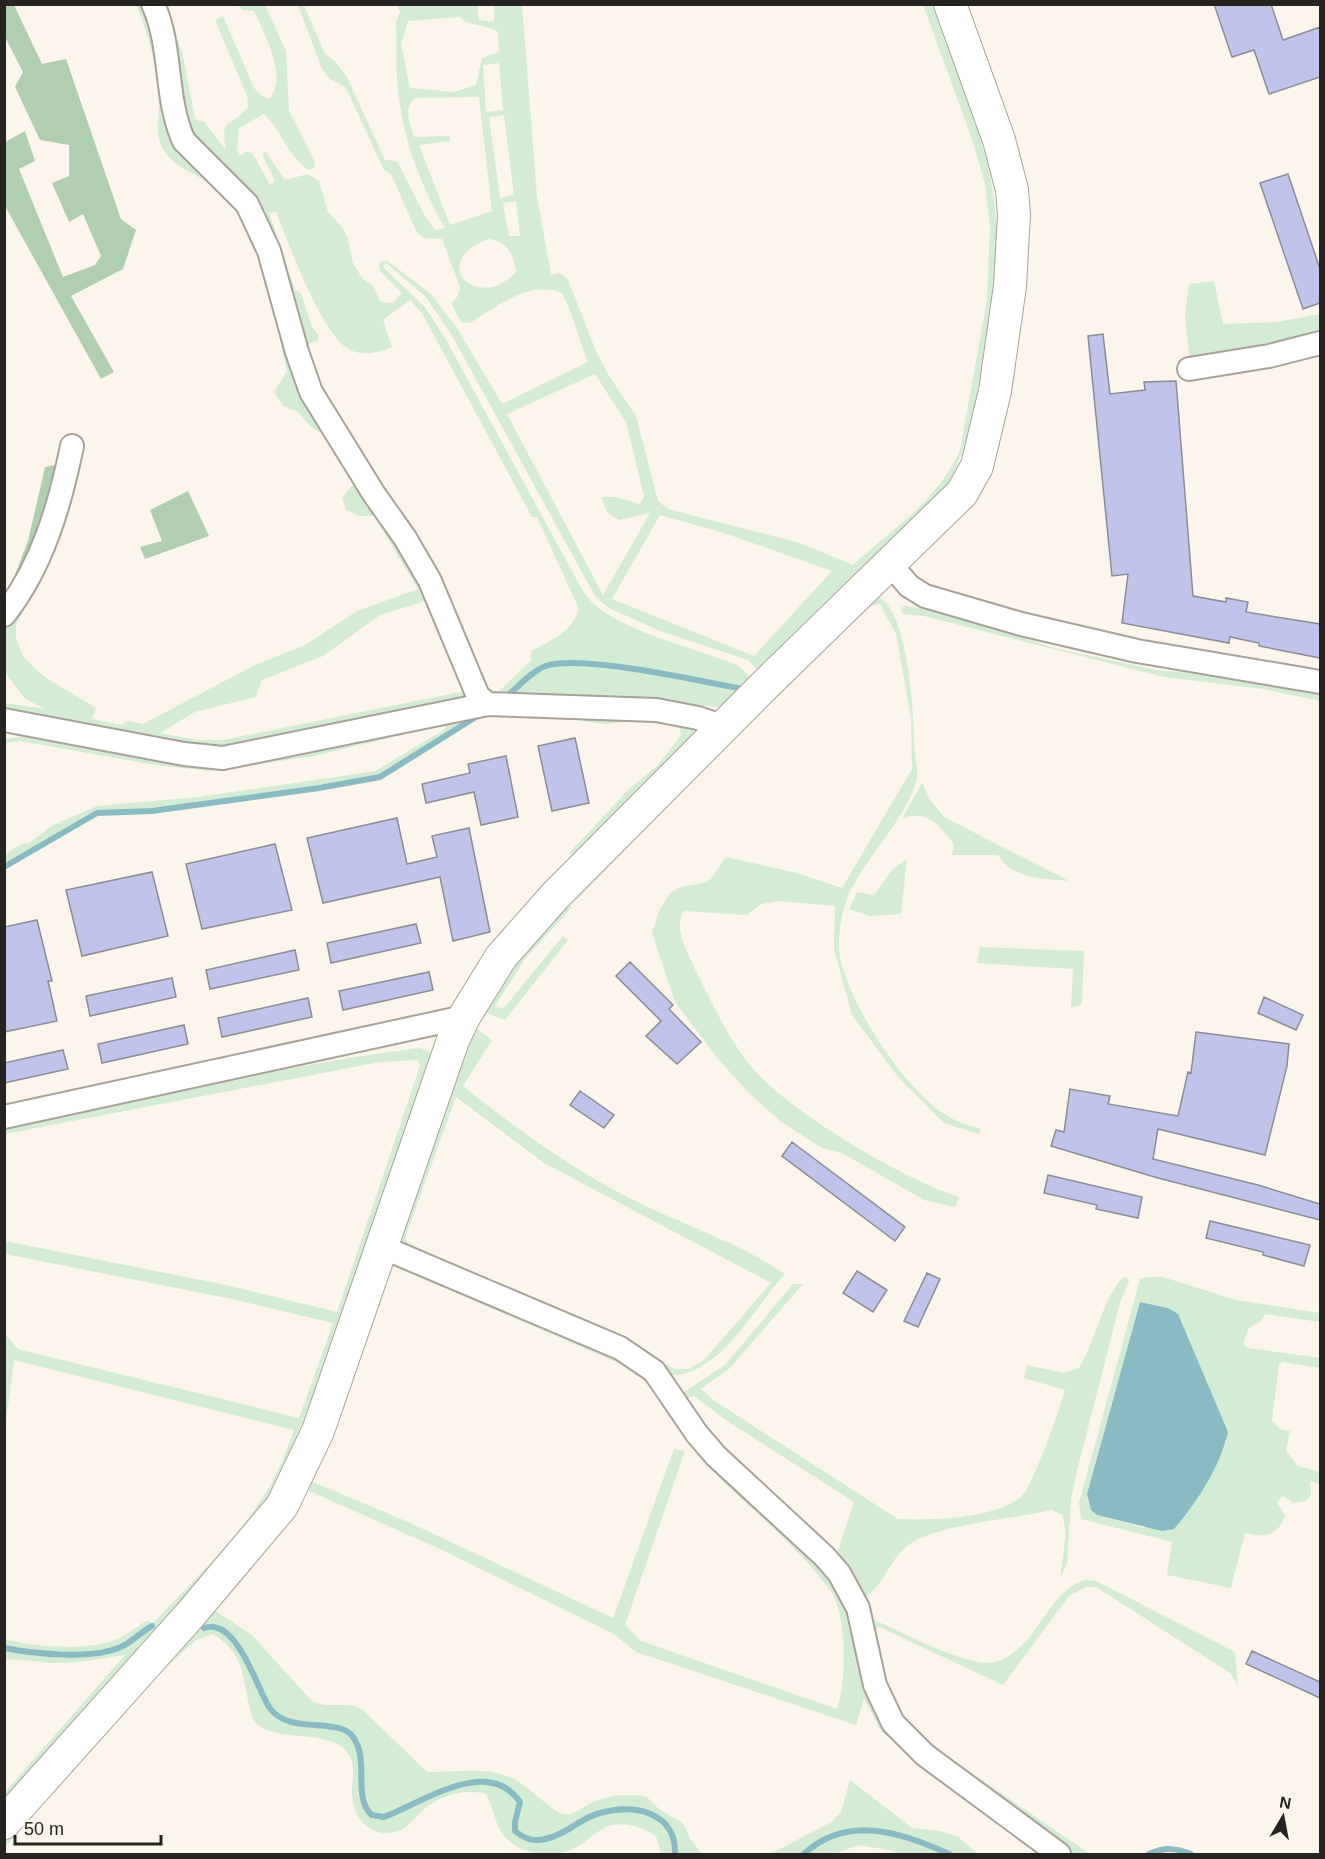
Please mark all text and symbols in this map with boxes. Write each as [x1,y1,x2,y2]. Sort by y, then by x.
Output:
north arrow [1253,1787,1313,1847]
text: N [1278,1793,1293,1812]
scale bar [15,1808,160,1846]
text: 50 m [24,1819,64,1839]

